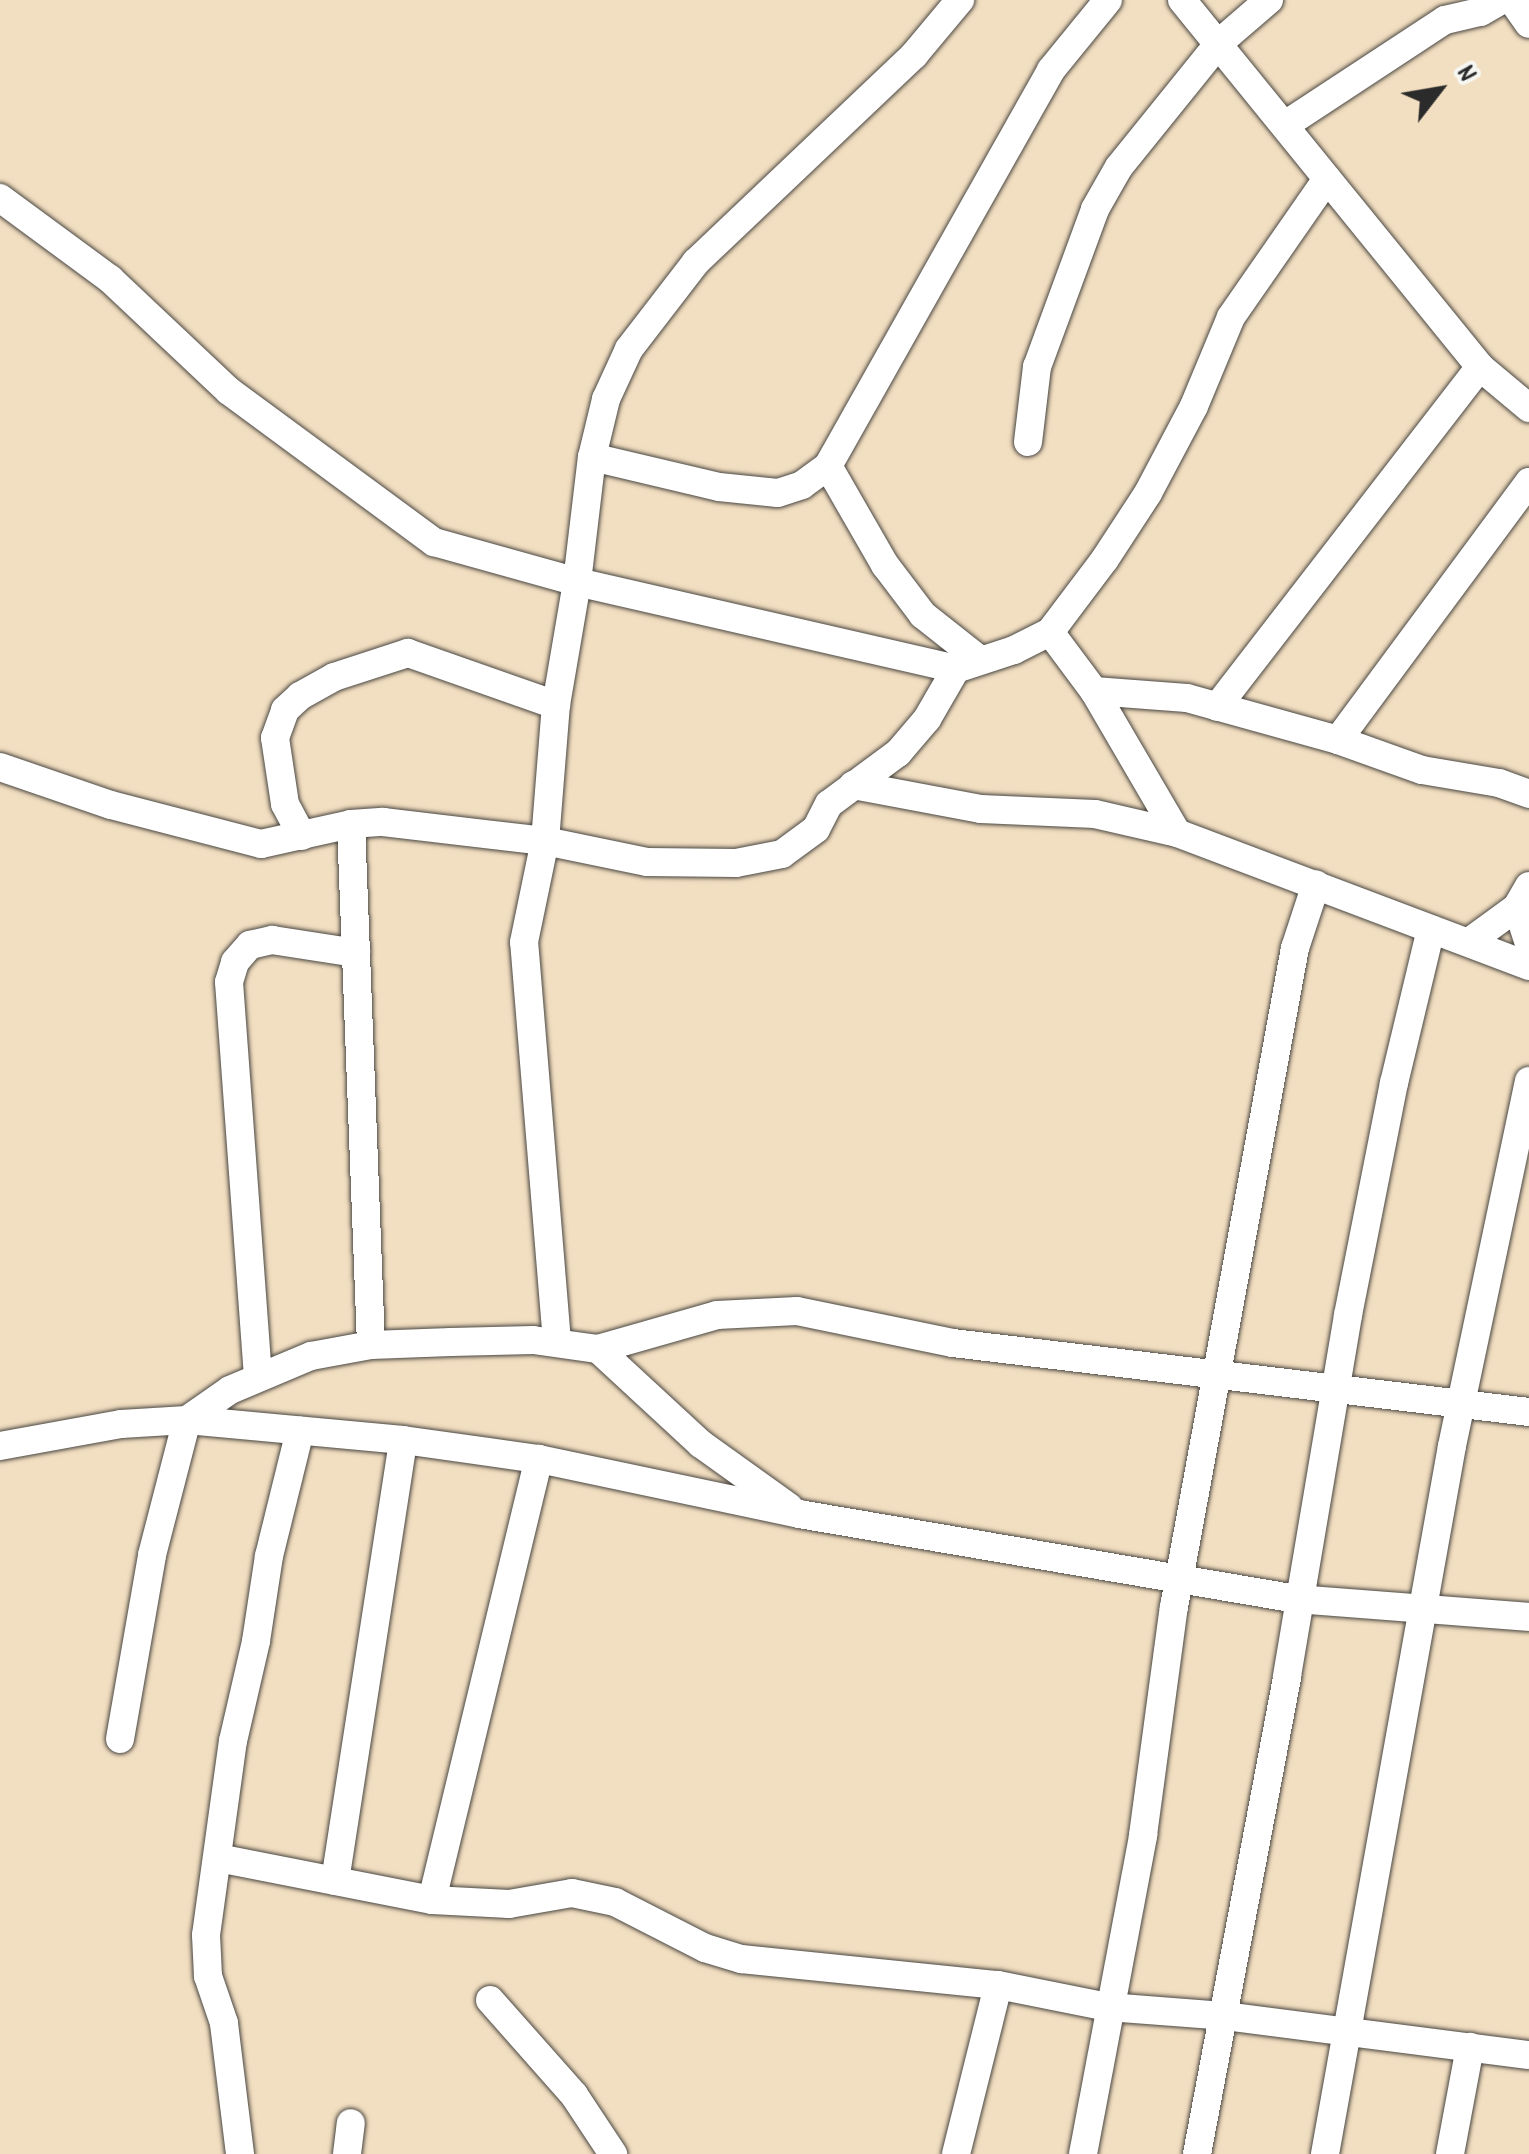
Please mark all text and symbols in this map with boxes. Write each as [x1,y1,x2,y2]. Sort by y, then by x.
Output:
north arrow [1389,40,1489,140]
text: N [1444,58,1485,91]

